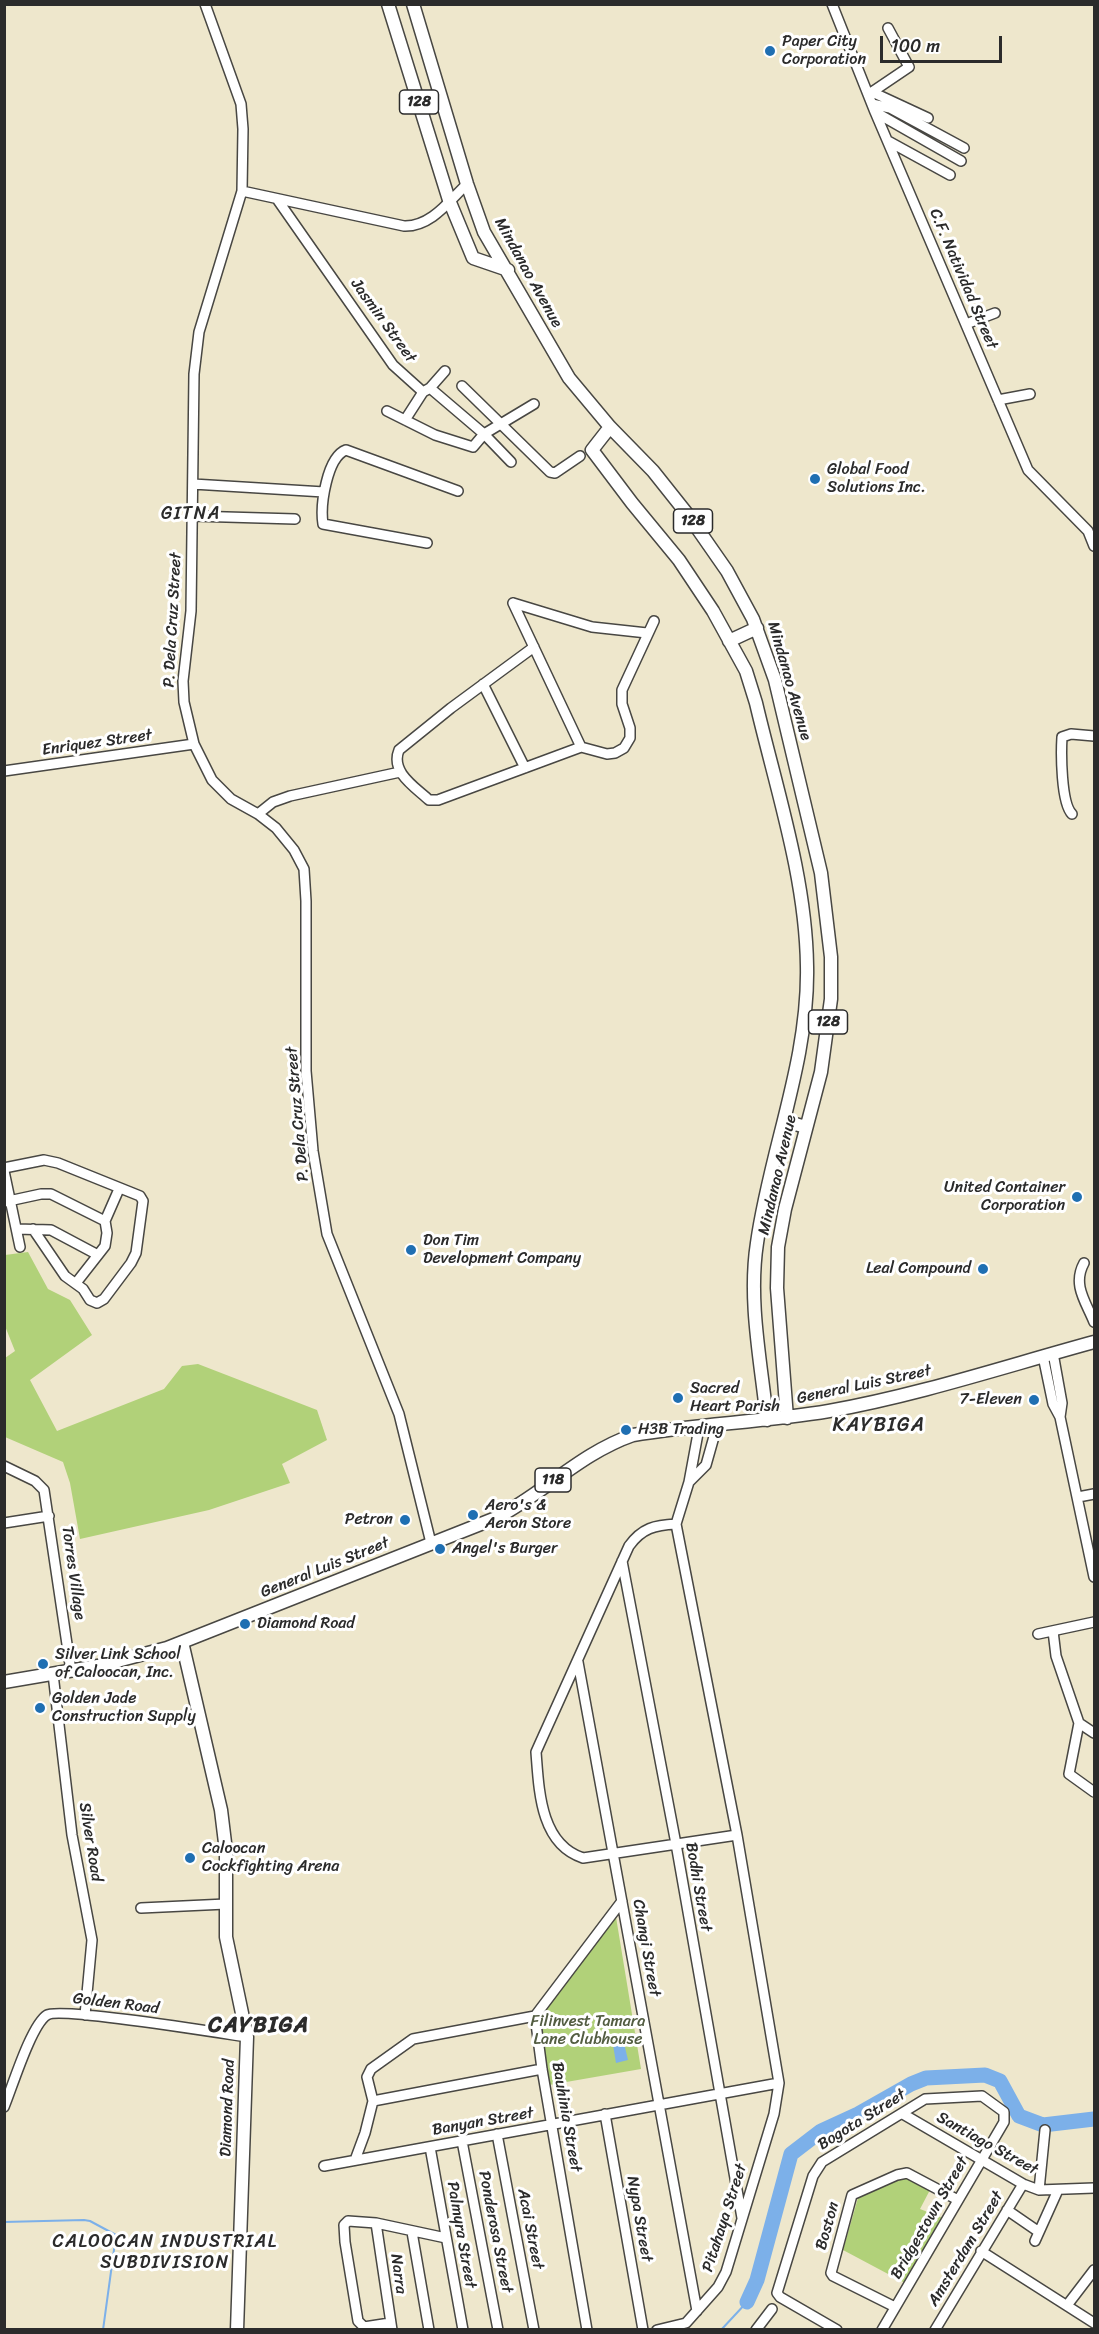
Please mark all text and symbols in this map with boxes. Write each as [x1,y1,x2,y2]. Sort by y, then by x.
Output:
scale bar [883,24,1004,62]
text: 100 m [891,30,940,62]
place label: Paper City Corporation [782,32,866,70]
marker: Paper City Corporation [763,44,777,58]
road number: 128 [400,90,438,114]
street label: C.F. Natividad Street [925,206,1001,352]
street label: Mindanao Avenue [490,215,566,331]
street label: Jasmin Street [346,275,420,367]
place label: Global Food Solutions Inc. [827,460,926,498]
marker: Global Food Solutions Inc. [808,472,822,486]
district label: GITNA [161,503,221,525]
road number: 128 [674,509,712,533]
street label: P. Dela Cruz Street [160,552,186,688]
street label: Mindanao Avenue [763,619,815,743]
street label: Enriquez Street [41,726,153,760]
road number: 128 [808,1010,848,1034]
street label: P. Dela Cruz Street [283,1046,313,1182]
street label: Mindanao Avenue [755,1113,801,1237]
place label: United Container Corporation [944,1178,1065,1216]
marker: United Container Corporation [1070,1190,1084,1204]
place label: Don Tim Development Company [423,1231,581,1269]
marker: Don Tim Development Company [404,1243,418,1257]
place label: Leal Compound [866,1259,971,1279]
marker: Leal Compound [976,1262,990,1276]
street label: General Luis Street [795,1361,933,1409]
place label: Sacred Heart Parish [690,1379,780,1417]
place label: 7-Eleven [959,1390,1022,1410]
marker: Sacred Heart Parish [671,1391,685,1405]
marker: 7-Eleven [1027,1393,1041,1407]
district label: KAYBIGA [833,1414,925,1438]
place label: H3B Trading [638,1420,724,1440]
marker: H3B Trading [619,1423,633,1437]
road number: 118 [535,1468,571,1492]
place label: Aero's & Aeron Store [485,1496,571,1534]
marker: Aero's & Aeron Store [466,1508,480,1522]
place label: Petron [345,1510,393,1530]
marker: Petron [398,1513,412,1527]
street label: Torres Village [57,1525,89,1621]
street label: General Luis Street [258,1533,392,1603]
place label: Angel's Burger [452,1539,558,1559]
marker: Angel's Burger [433,1542,447,1556]
place label: Diamond Road [257,1614,355,1634]
marker: Diamond Road [238,1617,252,1631]
place label: Silver Link School of Caloocan, Inc. [55,1645,181,1683]
marker: Silver Link School of Caloocan, Inc. [36,1657,50,1671]
place label: Golden Jade Construction Supply [52,1689,196,1727]
marker: Golden Jade Construction Supply [33,1701,47,1715]
street label: Silver Road [74,1801,106,1883]
place label: Caloocan Cockfighting Arena [202,1839,339,1877]
street label: Bodhi Street [681,1841,715,1933]
marker: Caloocan Cockfighting Arena [183,1851,197,1865]
street label: Changi Street [628,1898,664,1998]
street label: Golden Road [72,1989,160,2019]
park label: Filinvest Tamara Lane Clubhouse [531,2012,645,2050]
district label: CAYBIGA [209,2013,309,2039]
street label: Diamond Road [217,2059,239,2157]
street label: Bauhinia Street [547,2061,585,2173]
street label: Bogota Street [814,2085,910,2155]
street label: Banyan Street [431,2104,535,2140]
street label: Santiago Street [933,2108,1041,2180]
street label: Bridgestown Street [887,2153,973,2283]
street label: Pitahaya Street [698,2162,752,2274]
street label: Ponderosa Street [474,2169,516,2295]
street label: Nypa Street [622,2175,656,2263]
street label: Palmyra Street [442,2180,480,2290]
street label: Acai Street [513,2187,547,2271]
street label: Amsterdam Street [924,2188,1008,2310]
street label: Boston [812,2200,844,2252]
district label: CALOOCAN INDUSTRIAL SUBDIVISION [54,2231,276,2274]
street label: Narra [386,2253,410,2295]

